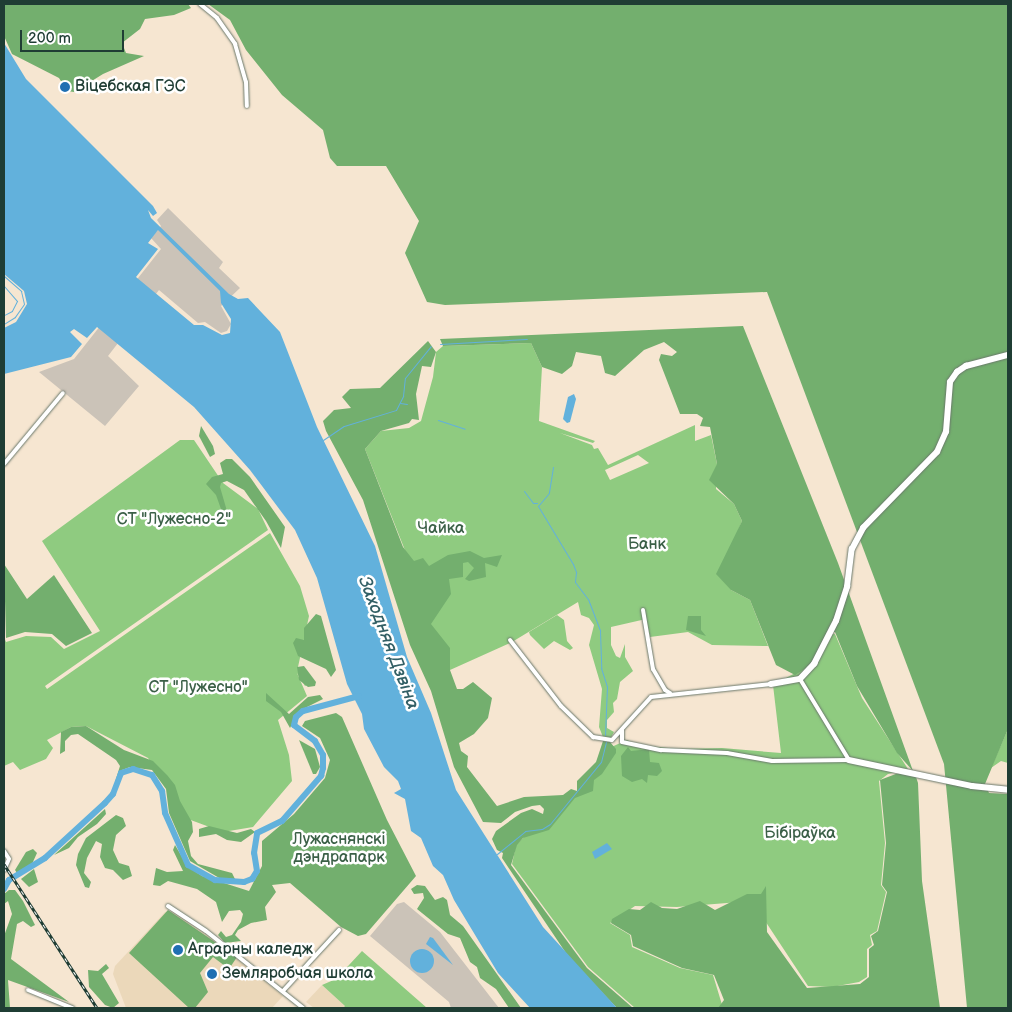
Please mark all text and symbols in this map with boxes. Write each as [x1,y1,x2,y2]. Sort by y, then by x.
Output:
scale bar [22,20,126,52]
text: 200 m [28,29,71,48]
place label: Віцебская ГЭС [75,77,185,97]
marker: Віцебская ГЭС [59,81,71,93]
park label: СТ "Лужесно-2" [117,510,231,530]
park label: Чайка [418,519,464,539]
park label: Банк [628,535,666,555]
water label: Заходняя Дзвіна [353,573,423,713]
park label: СТ "Лужесно" [148,678,248,698]
park label: Бібіраўка [764,824,836,844]
park label: Лужаснянскі дэндрапарк [292,830,386,868]
place label: Аграрны каледж [188,940,313,960]
marker: Аграрны каледж [172,944,184,956]
place label: Земляробчая школа [222,964,373,984]
marker: Земляробчая школа [206,968,218,980]

